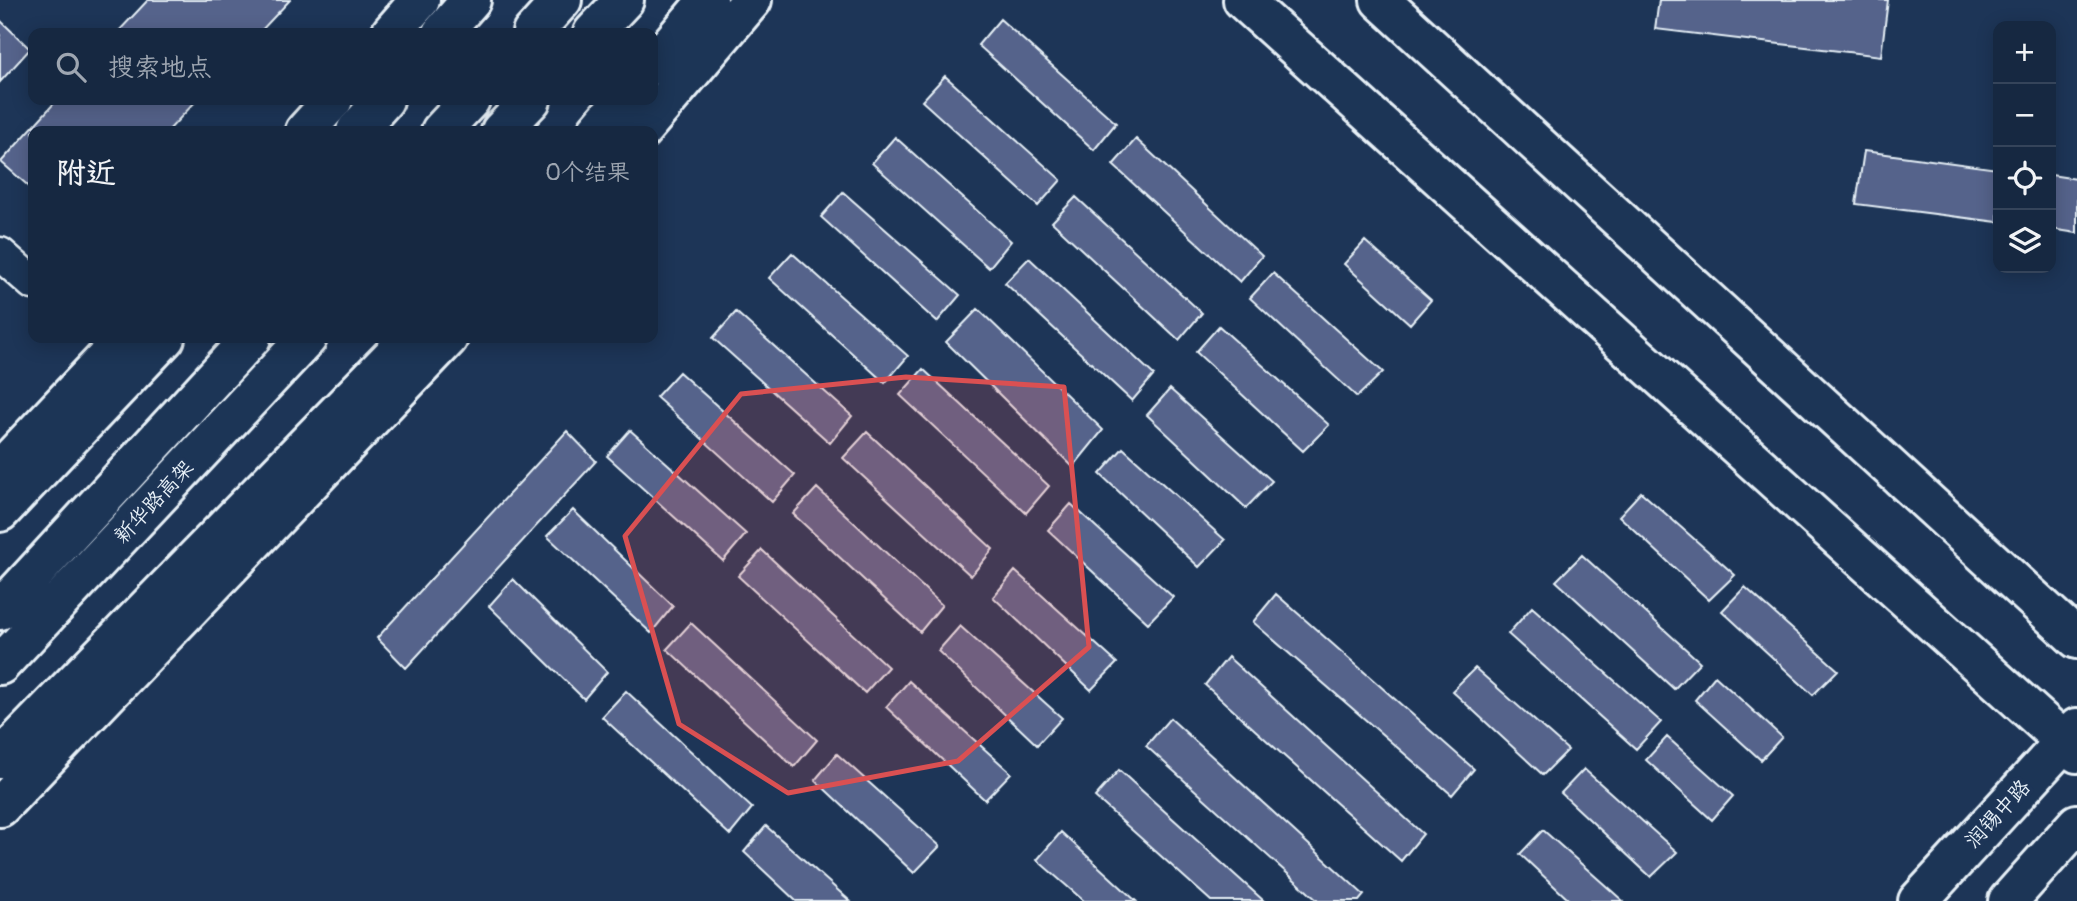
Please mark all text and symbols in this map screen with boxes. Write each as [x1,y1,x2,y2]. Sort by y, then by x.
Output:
map controls [1993,21,2056,273]
button: + [1993,21,2056,84]
search box [28,28,658,105]
icon: search [52,48,90,86]
text: 搜索地点 [108,52,212,84]
button: − [1993,84,2056,147]
button: locate [1993,147,2056,210]
text: 附近 [56,155,116,192]
text: 0个结果 [545,158,630,187]
button: layers [1993,210,2056,273]
street label: 新华路高架 [108,454,200,550]
street label: 润锡中路 [1959,774,2037,854]

